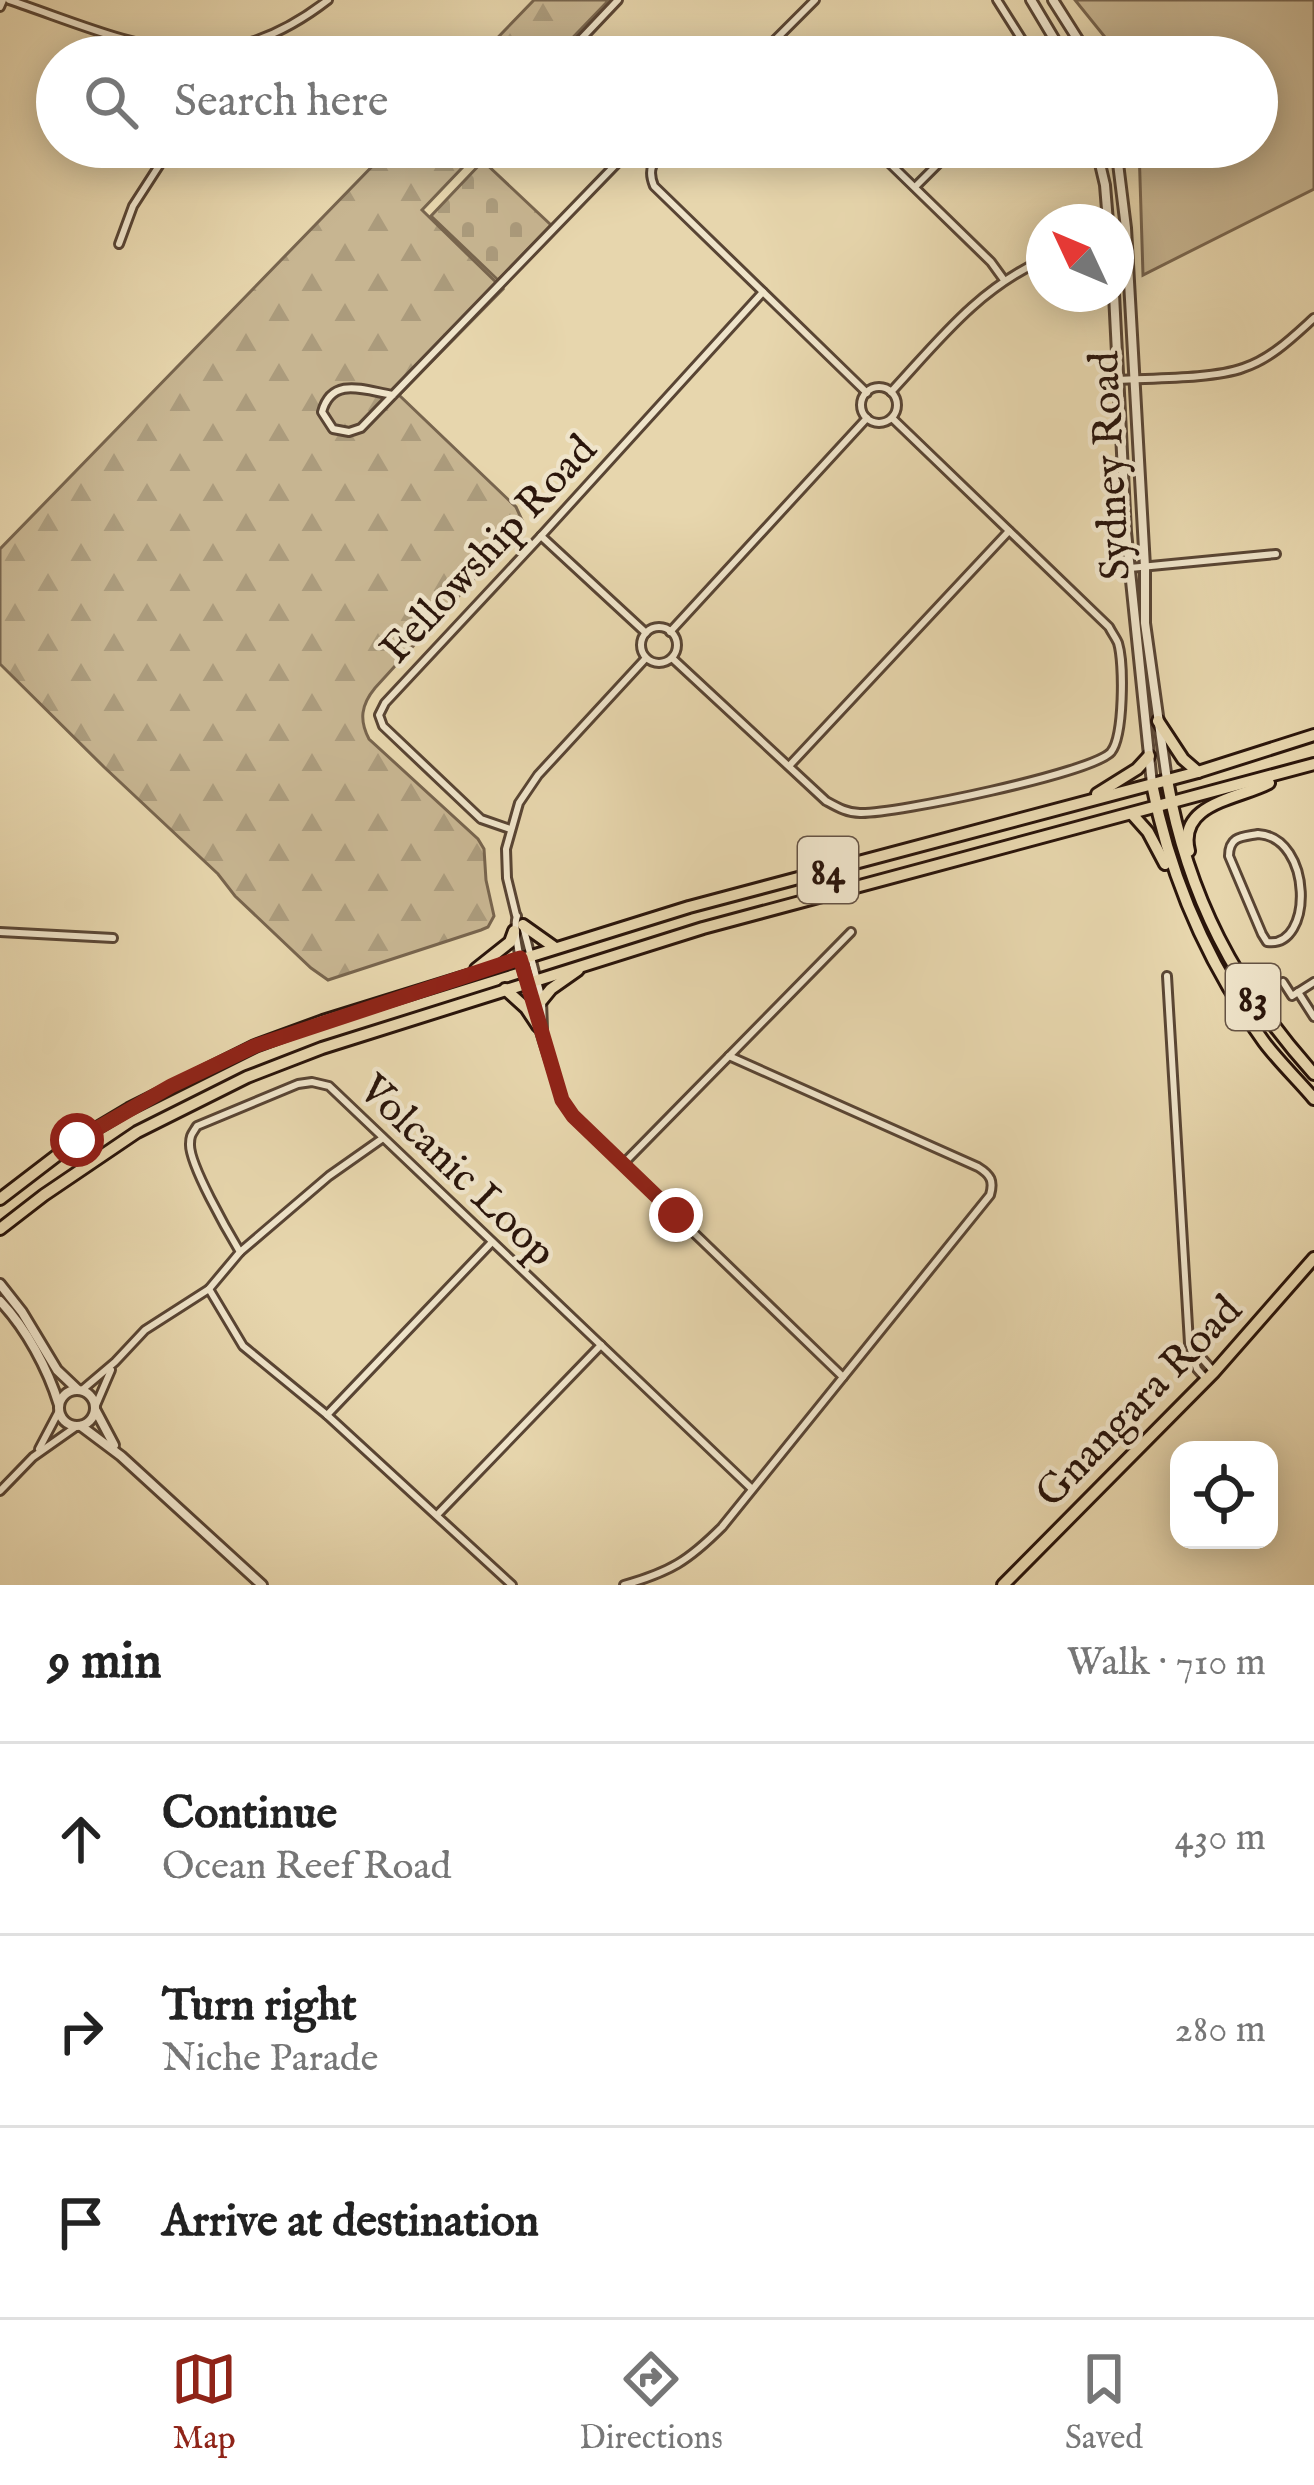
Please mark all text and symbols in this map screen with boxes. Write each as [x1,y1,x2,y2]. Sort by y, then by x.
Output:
search box [36,36,1278,168]
icon: search [78,69,144,135]
text: Search here [174,74,388,131]
north arrow [1026,204,1134,312]
street label: Sydney Road [1079,349,1144,582]
street label: Fellowship Road [370,425,609,676]
road number: 84 [798,837,858,903]
road number: 83 [1226,964,1280,1030]
street label: Volcanic Loop [346,1063,566,1279]
route start [50,1113,104,1167]
route end [649,1188,703,1242]
street label: Gnangara Road [1025,1285,1254,1520]
map controls [1170,1441,1278,1549]
button: locate [1170,1441,1278,1549]
text: 9 min [48,1631,162,1696]
text: Walk · 710 m [1067,1639,1266,1688]
text: Continue [162,1786,337,1843]
icon: ahead [48,1806,114,1872]
text: 430 m [1175,1814,1266,1863]
text: Ocean Reef Road [162,1843,451,1892]
text: Turn right [162,1978,357,2035]
icon: right [48,1998,114,2064]
text: 280 m [1175,2006,1266,2055]
text: Niche Parade [162,2035,379,2084]
icon: arrive [48,2190,114,2256]
text: Arrive at destination [162,2194,539,2251]
tab: Map [171,2346,237,2460]
tab: Directions [579,2346,723,2460]
tab: Saved [1065,2346,1143,2460]

